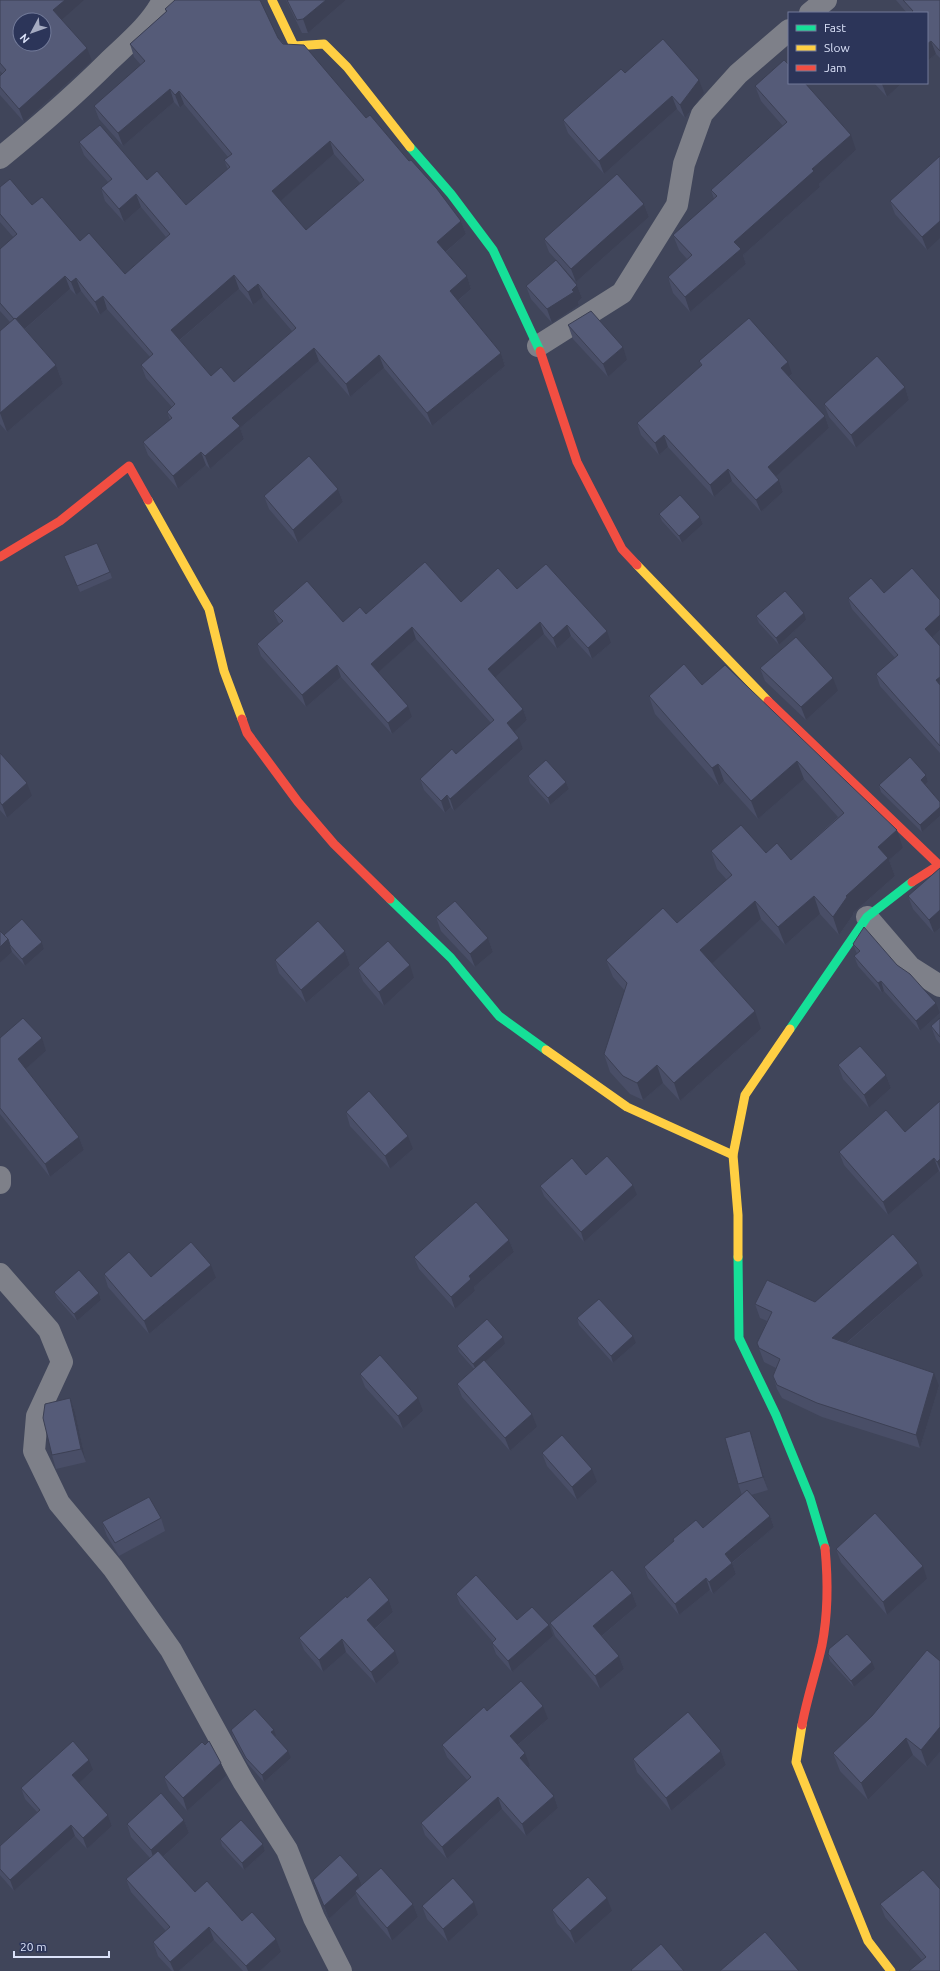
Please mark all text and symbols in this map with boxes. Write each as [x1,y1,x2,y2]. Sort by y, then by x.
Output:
north arrow [12,12,52,52]
legend [788,12,928,84]
text: Fast [824,21,846,34]
text: N [17,32,32,46]
text: Slow [824,41,850,54]
text: Jam [824,61,846,74]
scale bar [14,1933,109,1959]
text: 20 m [20,1940,47,1953]

